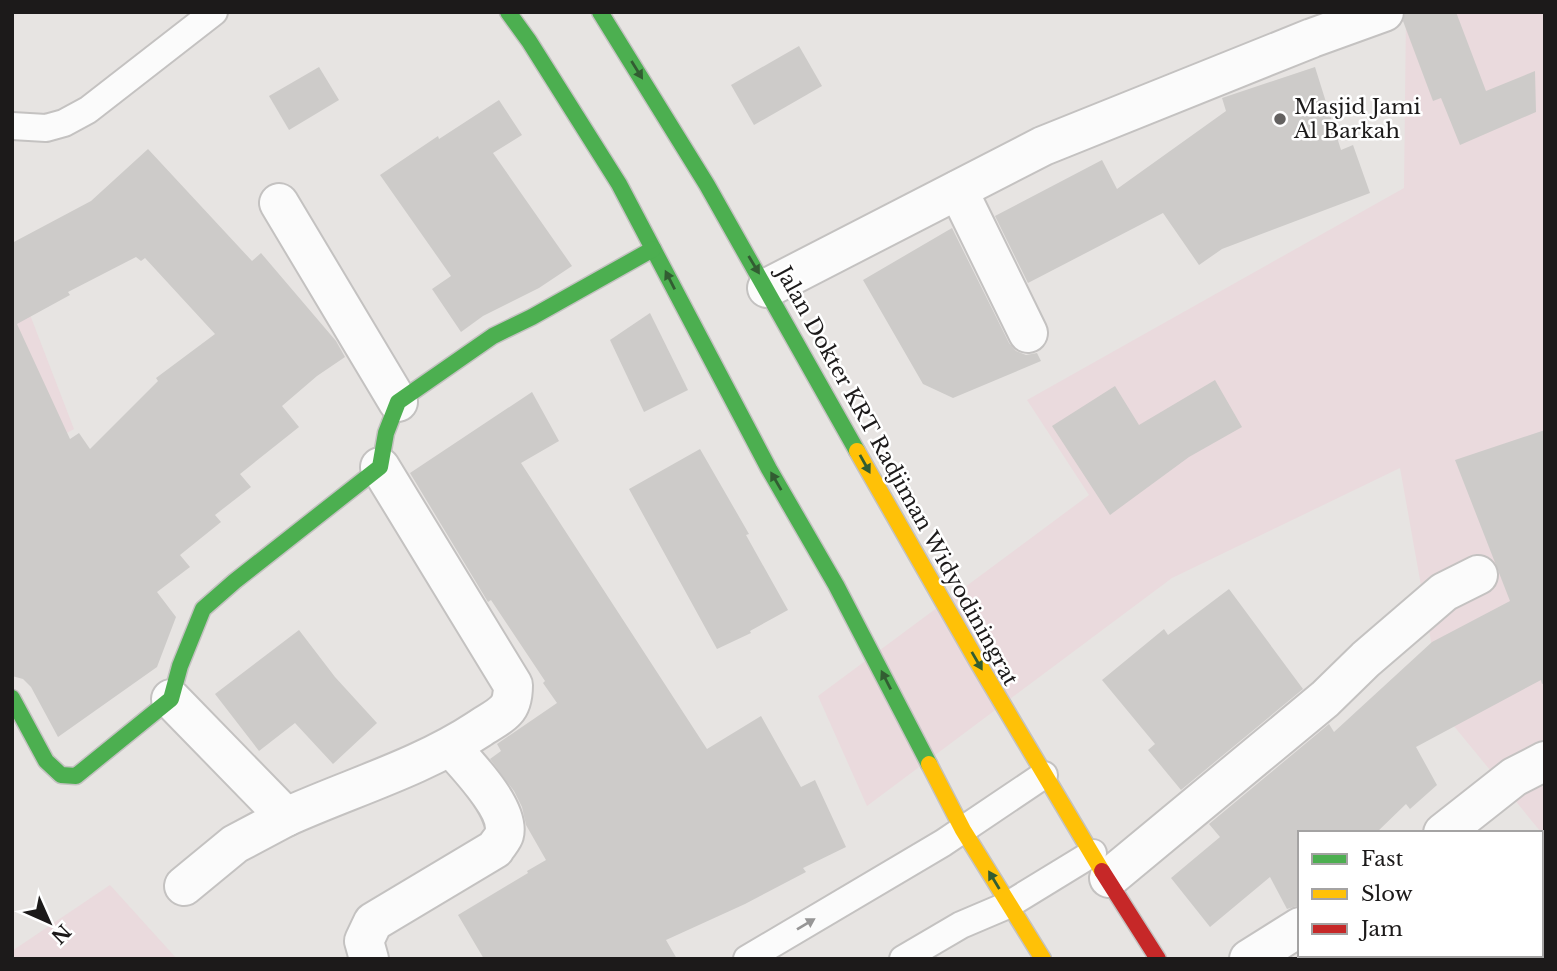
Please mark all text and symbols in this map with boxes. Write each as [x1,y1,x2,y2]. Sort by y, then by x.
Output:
one-way arrow [631,60,643,79]
place label: Masjid Jami Al Barkah [1293,94,1421,144]
marker: Masjid Jami Al Barkah [1272,111,1288,127]
one-way arrow [747,255,759,275]
street label: Jalan Dokter KRT Radjiman Widyodiningrat [769,259,1024,690]
one-way arrow [664,270,675,290]
one-way arrow [859,454,871,473]
one-way arrow [770,471,782,491]
one-way arrow [971,652,983,671]
one-way arrow [880,670,891,690]
legend [1298,831,1543,957]
text: Fast [1361,846,1403,872]
one-way arrow [987,871,1000,890]
text: Slow [1361,881,1413,907]
north arrow [14,887,84,957]
text: Jam [1358,916,1403,942]
one-way arrow [797,918,816,930]
text: N [46,919,75,948]

